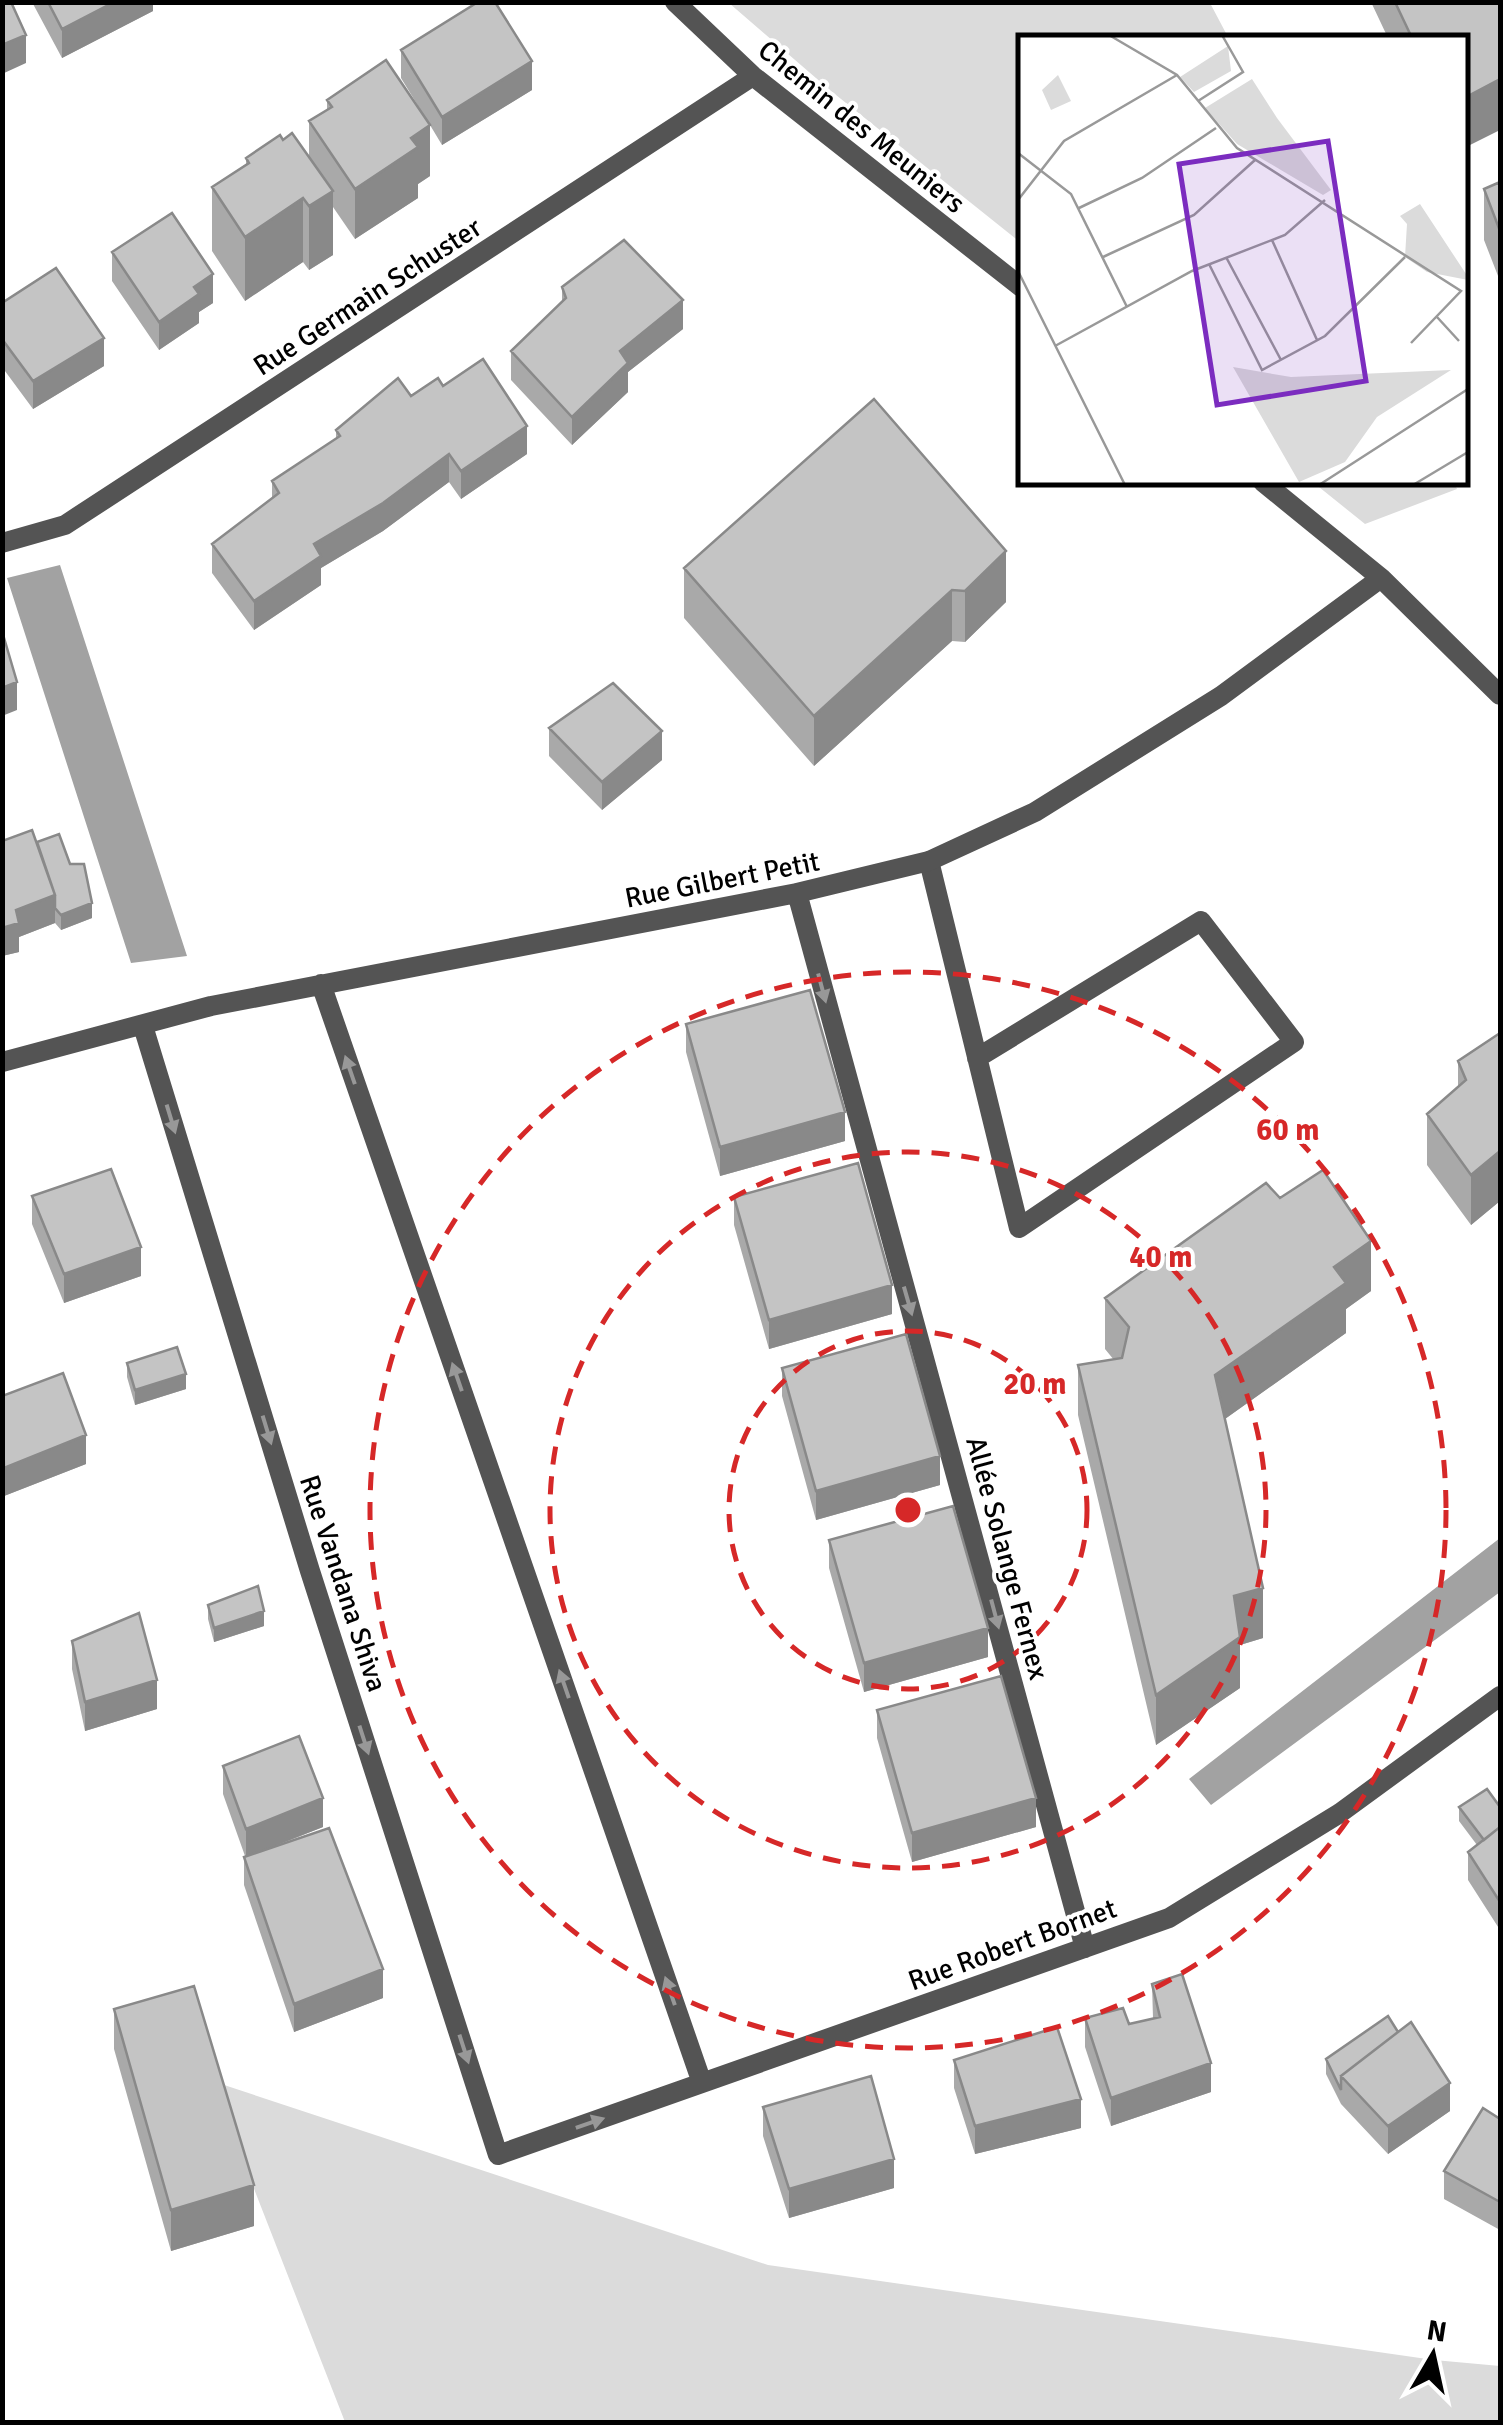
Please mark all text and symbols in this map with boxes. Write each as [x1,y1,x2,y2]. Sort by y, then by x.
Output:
street label: Chemin des Meuniers [751,33,972,221]
inset map [1018,35,1468,485]
street label: Rue Germain Schuster [247,210,488,383]
street label: Rue Gilbert Petit [622,844,823,916]
one-way arrow [815,972,831,1003]
one-way arrow [342,1054,357,1084]
one-way arrow [164,1104,179,1135]
text: 60 m [1256,1112,1320,1149]
text: 40 m [1129,1239,1193,1276]
one-way arrow [900,1286,916,1317]
one-way arrow [449,1361,464,1391]
text: 20 m [1003,1366,1067,1403]
one-way arrow [260,1415,275,1445]
street label: Allée Solange Fernex [958,1433,1056,1684]
street label: Rue Vandana Shiva [292,1471,394,1696]
centre of rings [890,1492,926,1528]
one-way arrow [987,1599,1003,1630]
one-way arrow [555,1668,570,1698]
one-way arrow [358,1725,373,1755]
street label: Rue Robert Bornet [904,1891,1121,1998]
one-way arrow [662,1975,677,2005]
one-way arrow [457,2034,472,2065]
one-way arrow [576,2115,606,2130]
north arrow [1383,2305,1483,2405]
text: N [1424,2313,1449,2350]

